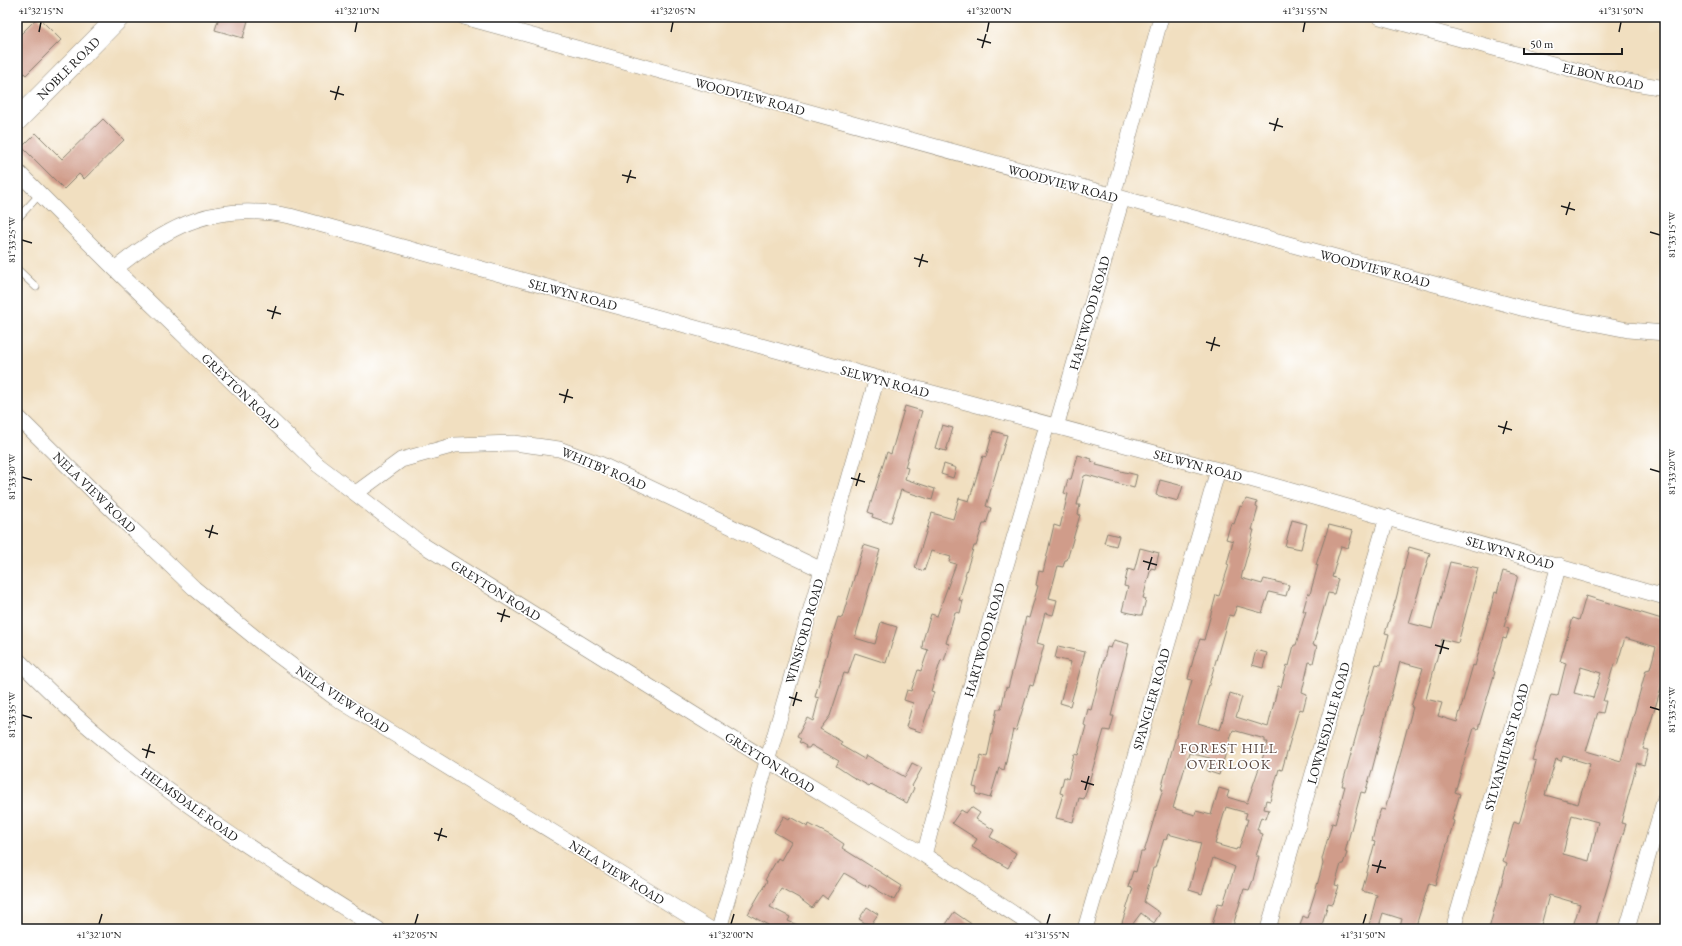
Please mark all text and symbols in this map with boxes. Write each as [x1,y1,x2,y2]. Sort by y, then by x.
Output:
text: 41°32'15"N [19,4,64,17]
text: 41°32'10"N [335,4,380,17]
text: 41°32'05"N [651,4,696,17]
text: 41°32'00"N [967,4,1012,17]
text: 41°31'55"N [1283,4,1328,17]
text: 41°31'50"N [1599,4,1644,17]
scale bar [1524,30,1622,56]
street label: NOBLE ROAD [33,33,104,104]
text: 50 m [1530,36,1554,52]
street label: ELBON ROAD [1561,59,1645,94]
street label: WOODVIEW ROAD [693,74,807,119]
street label: WOODVIEW ROAD [1006,161,1120,206]
text: 81°33'15"W [1665,211,1678,258]
text: 81°33'25"W [5,216,18,263]
street label: WOODVIEW ROAD [1318,246,1432,291]
street label: HARTWOOD ROAD [1065,254,1114,372]
street label: SELWYN ROAD [527,275,619,315]
street label: GREYTON ROAD [198,349,284,433]
street label: SELWYN ROAD [839,362,931,402]
street label: WHITBY ROAD [559,443,649,494]
street label: SELWYN ROAD [1152,446,1244,486]
street label: NELA VIEW ROAD [49,448,140,537]
text: 81°33'20"W [1665,448,1678,495]
text: 81°33'30"W [5,453,18,500]
street label: SELWYN ROAD [1464,532,1556,573]
street label: GREYTON ROAD [448,556,544,625]
street label: WINSFORD ROAD [781,576,828,686]
street label: HARTWOOD ROAD [960,581,1009,699]
street label: SPANGLER ROAD [1129,646,1174,752]
street label: LOWNESDALE ROAD [1303,660,1354,786]
street label: NELA VIEW ROAD [293,662,393,737]
street label: SYLVANHURST ROAD [1480,681,1533,813]
text: 81°33'25"W [1665,686,1678,733]
text: 81°33'35"W [5,691,18,738]
street label: GREYTON ROAD [722,728,818,797]
district label: FOREST HILL OVERLOOK [1180,739,1278,773]
street label: HELMSDALE ROAD [137,763,242,846]
street label: NELA VIEW ROAD [566,836,668,909]
text: 41°32'10"N [77,928,122,941]
text: 41°32'05"N [393,928,438,941]
text: 41°32'00"N [709,928,754,941]
text: 41°31'55"N [1025,928,1070,941]
text: 41°31'50"N [1341,928,1386,941]

